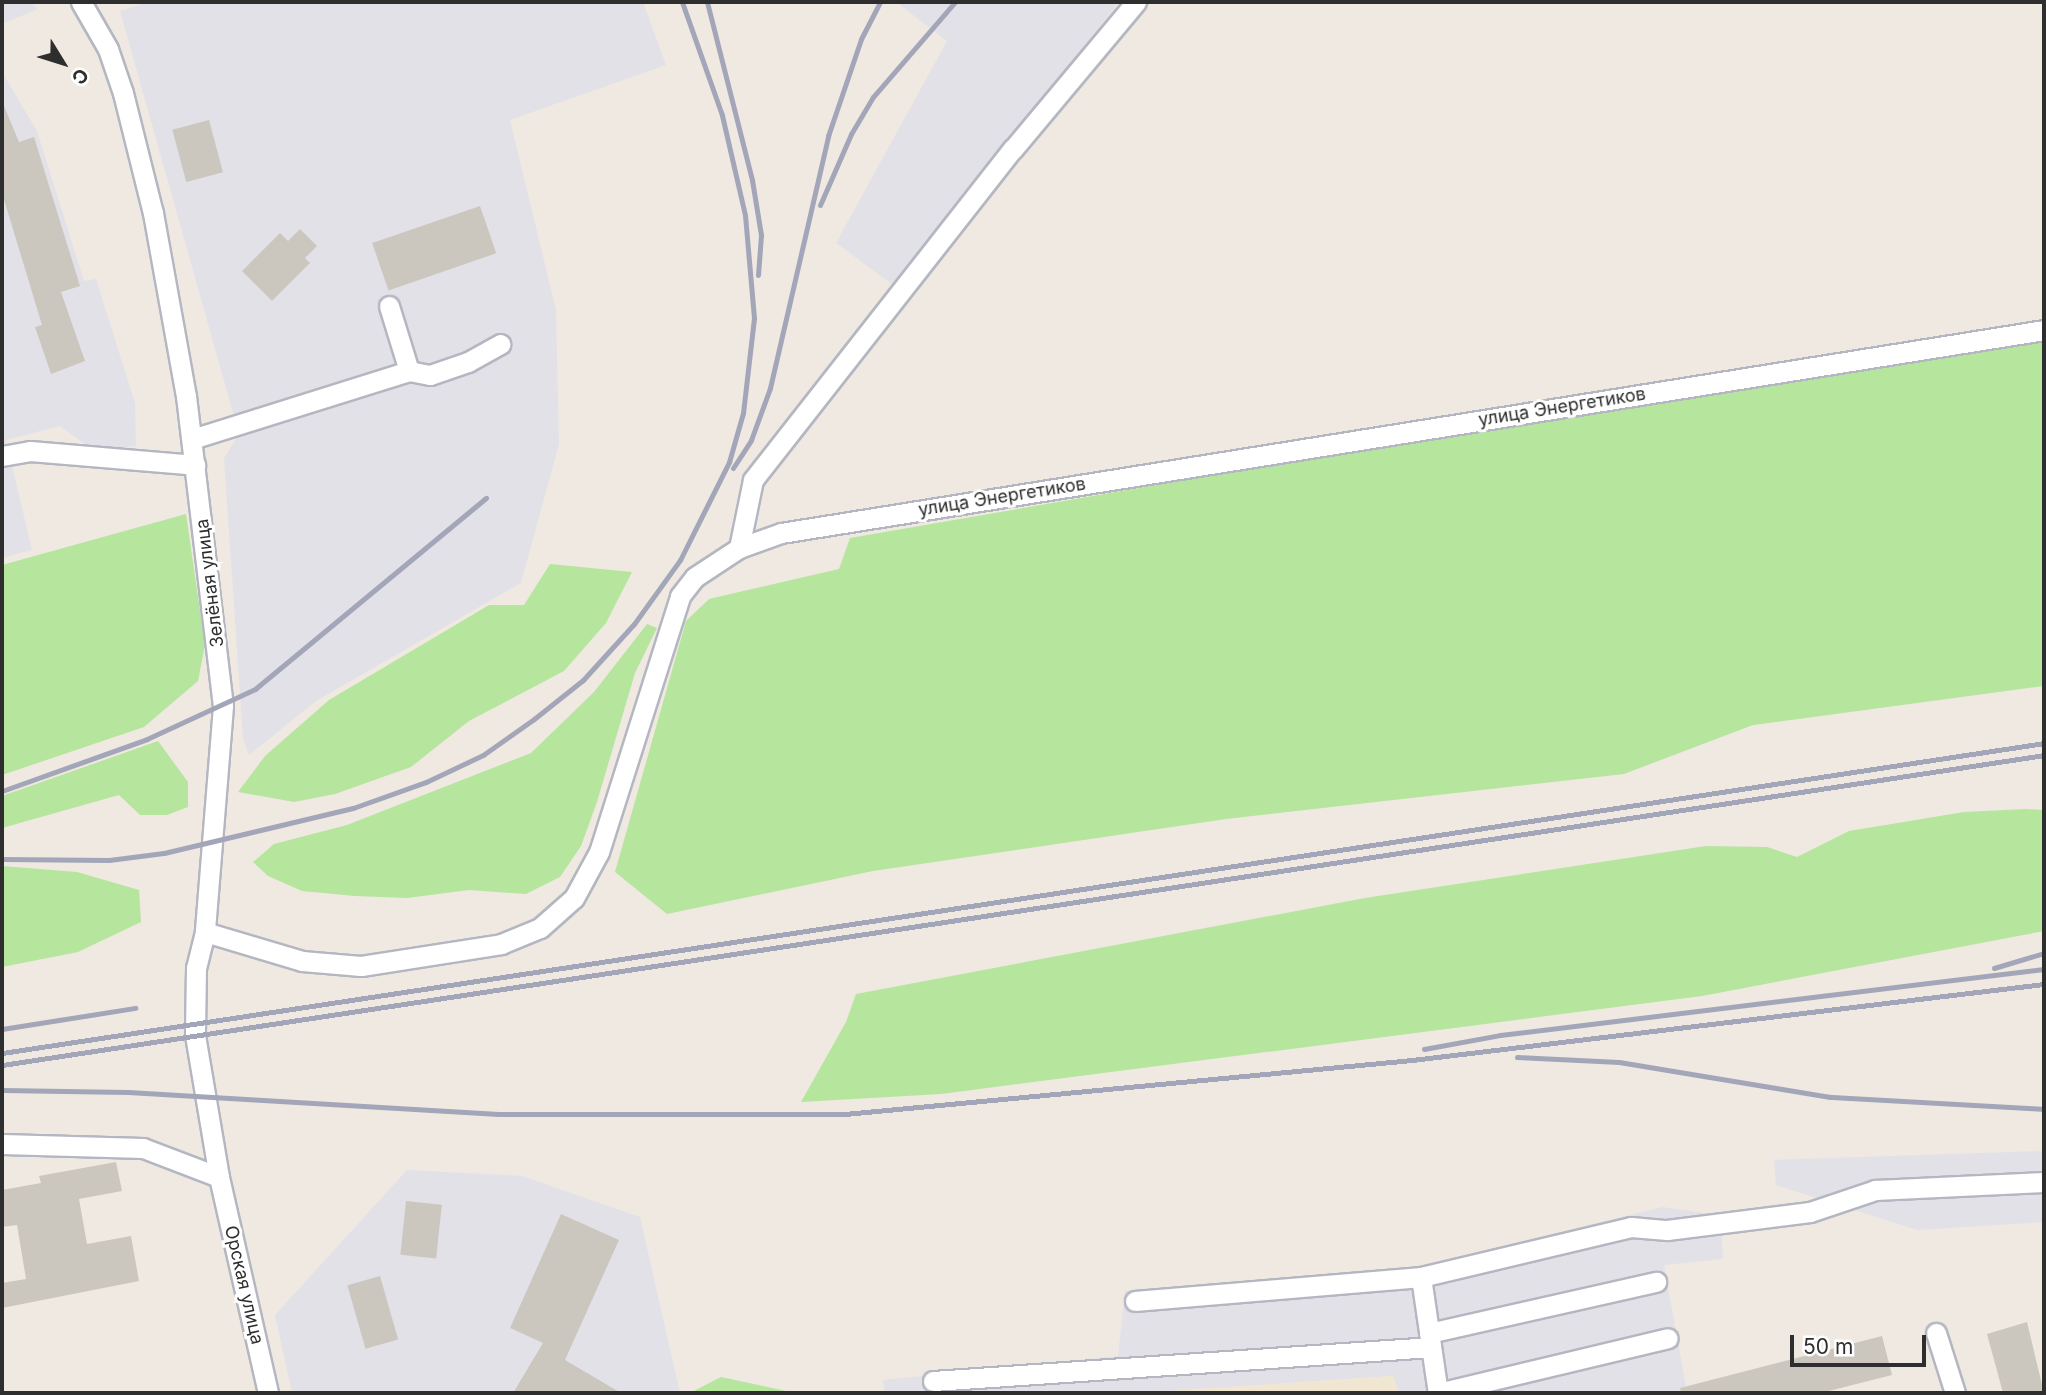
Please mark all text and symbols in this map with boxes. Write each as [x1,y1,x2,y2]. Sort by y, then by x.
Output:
north arrow [28,28,98,98]
text: С [67,64,93,89]
street label: улица Энергетиков [1477,383,1647,431]
street label: улица Энергетиков [917,473,1087,521]
street label: Зелёная улица [191,517,229,649]
street label: Орская улица [220,1224,268,1346]
scale bar [1794,1322,1930,1366]
text: 50 m [1803,1334,1853,1359]

